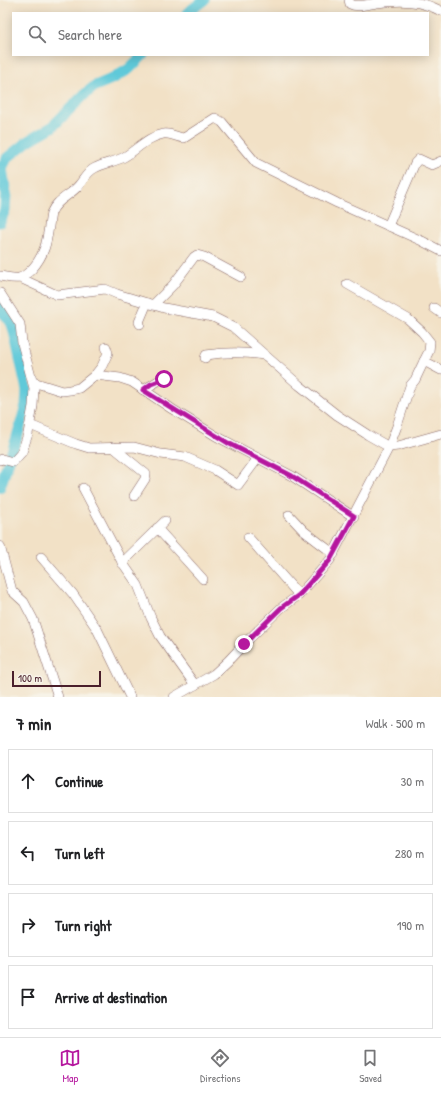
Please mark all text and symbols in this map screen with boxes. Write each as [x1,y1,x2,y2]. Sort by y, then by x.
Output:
search box [12,12,429,56]
icon: search [26,23,48,45]
text: Search here [58,24,122,45]
route start [155,370,173,388]
route end [235,635,253,653]
scale bar [12,669,101,688]
text: 100 m [18,671,42,685]
text: 7 min [16,712,51,735]
text: Walk · 500 m [365,714,425,732]
icon: ahead [17,770,39,792]
text: Continue [55,771,103,792]
text: 30 m [401,772,424,790]
icon: left [17,842,39,864]
text: Turn left [55,843,105,864]
text: 280 m [395,844,424,862]
icon: right [17,914,39,936]
text: Turn right [55,915,111,936]
text: 190 m [397,916,424,934]
icon: arrive [17,986,39,1008]
text: Arrive at destination [55,987,167,1008]
tab: Map [59,1047,81,1085]
tab: Directions [200,1047,241,1085]
tab: Saved [359,1047,382,1085]

